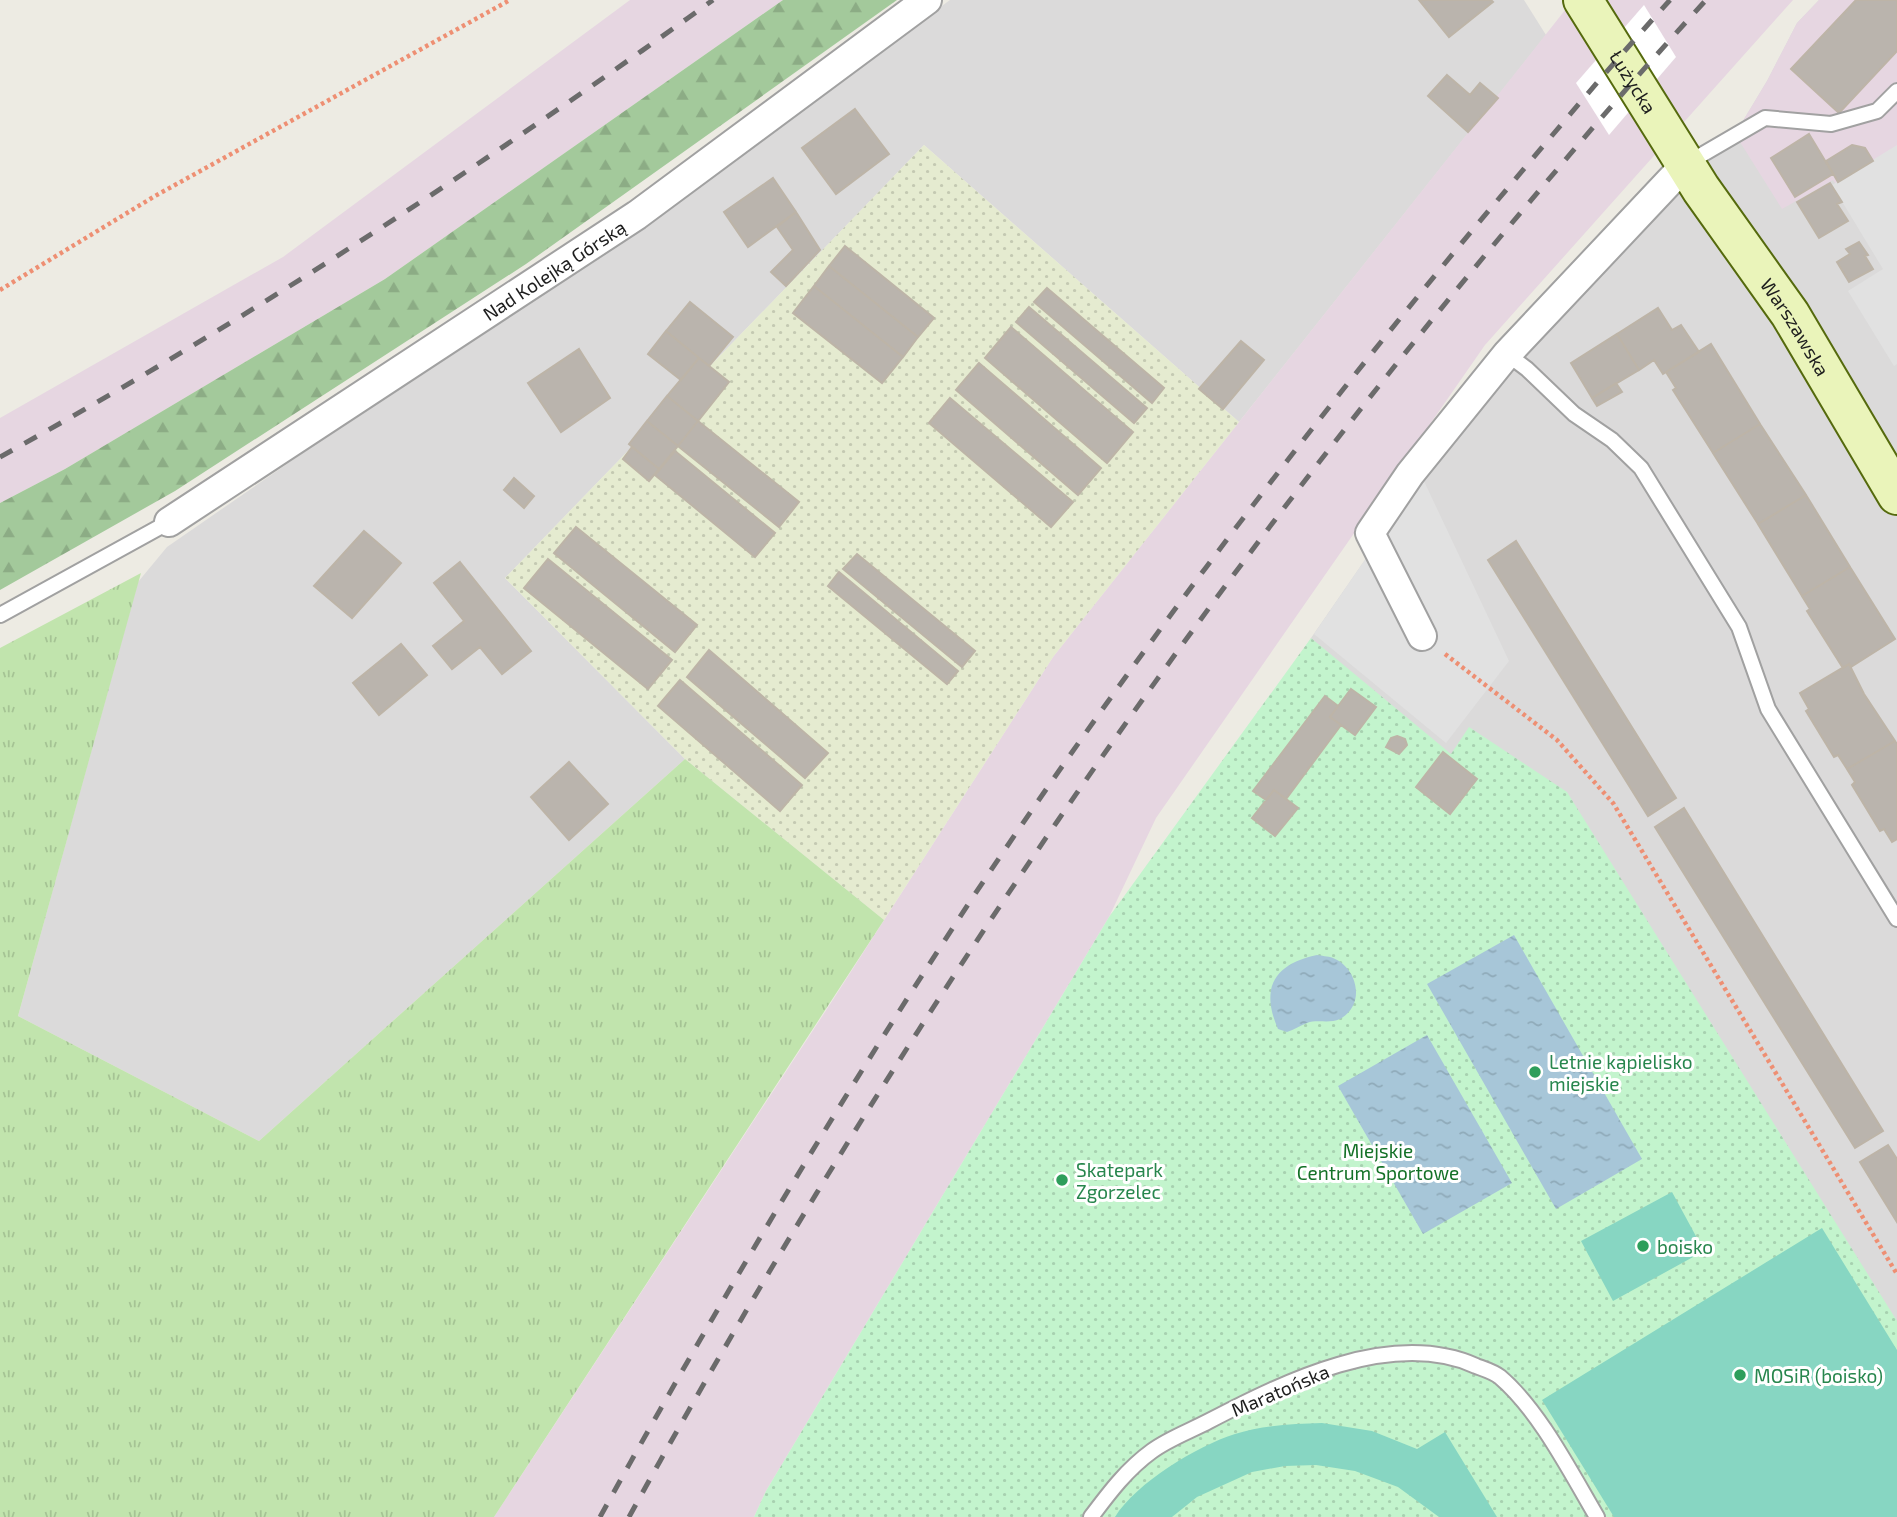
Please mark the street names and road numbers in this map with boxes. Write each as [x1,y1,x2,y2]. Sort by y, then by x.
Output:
street label: Łużycka [1606,46,1662,117]
street label: Nad Kolejką Górską [478,215,629,325]
street label: Warszawska [1756,273,1835,379]
street label: Maratońska [1228,1359,1332,1421]

